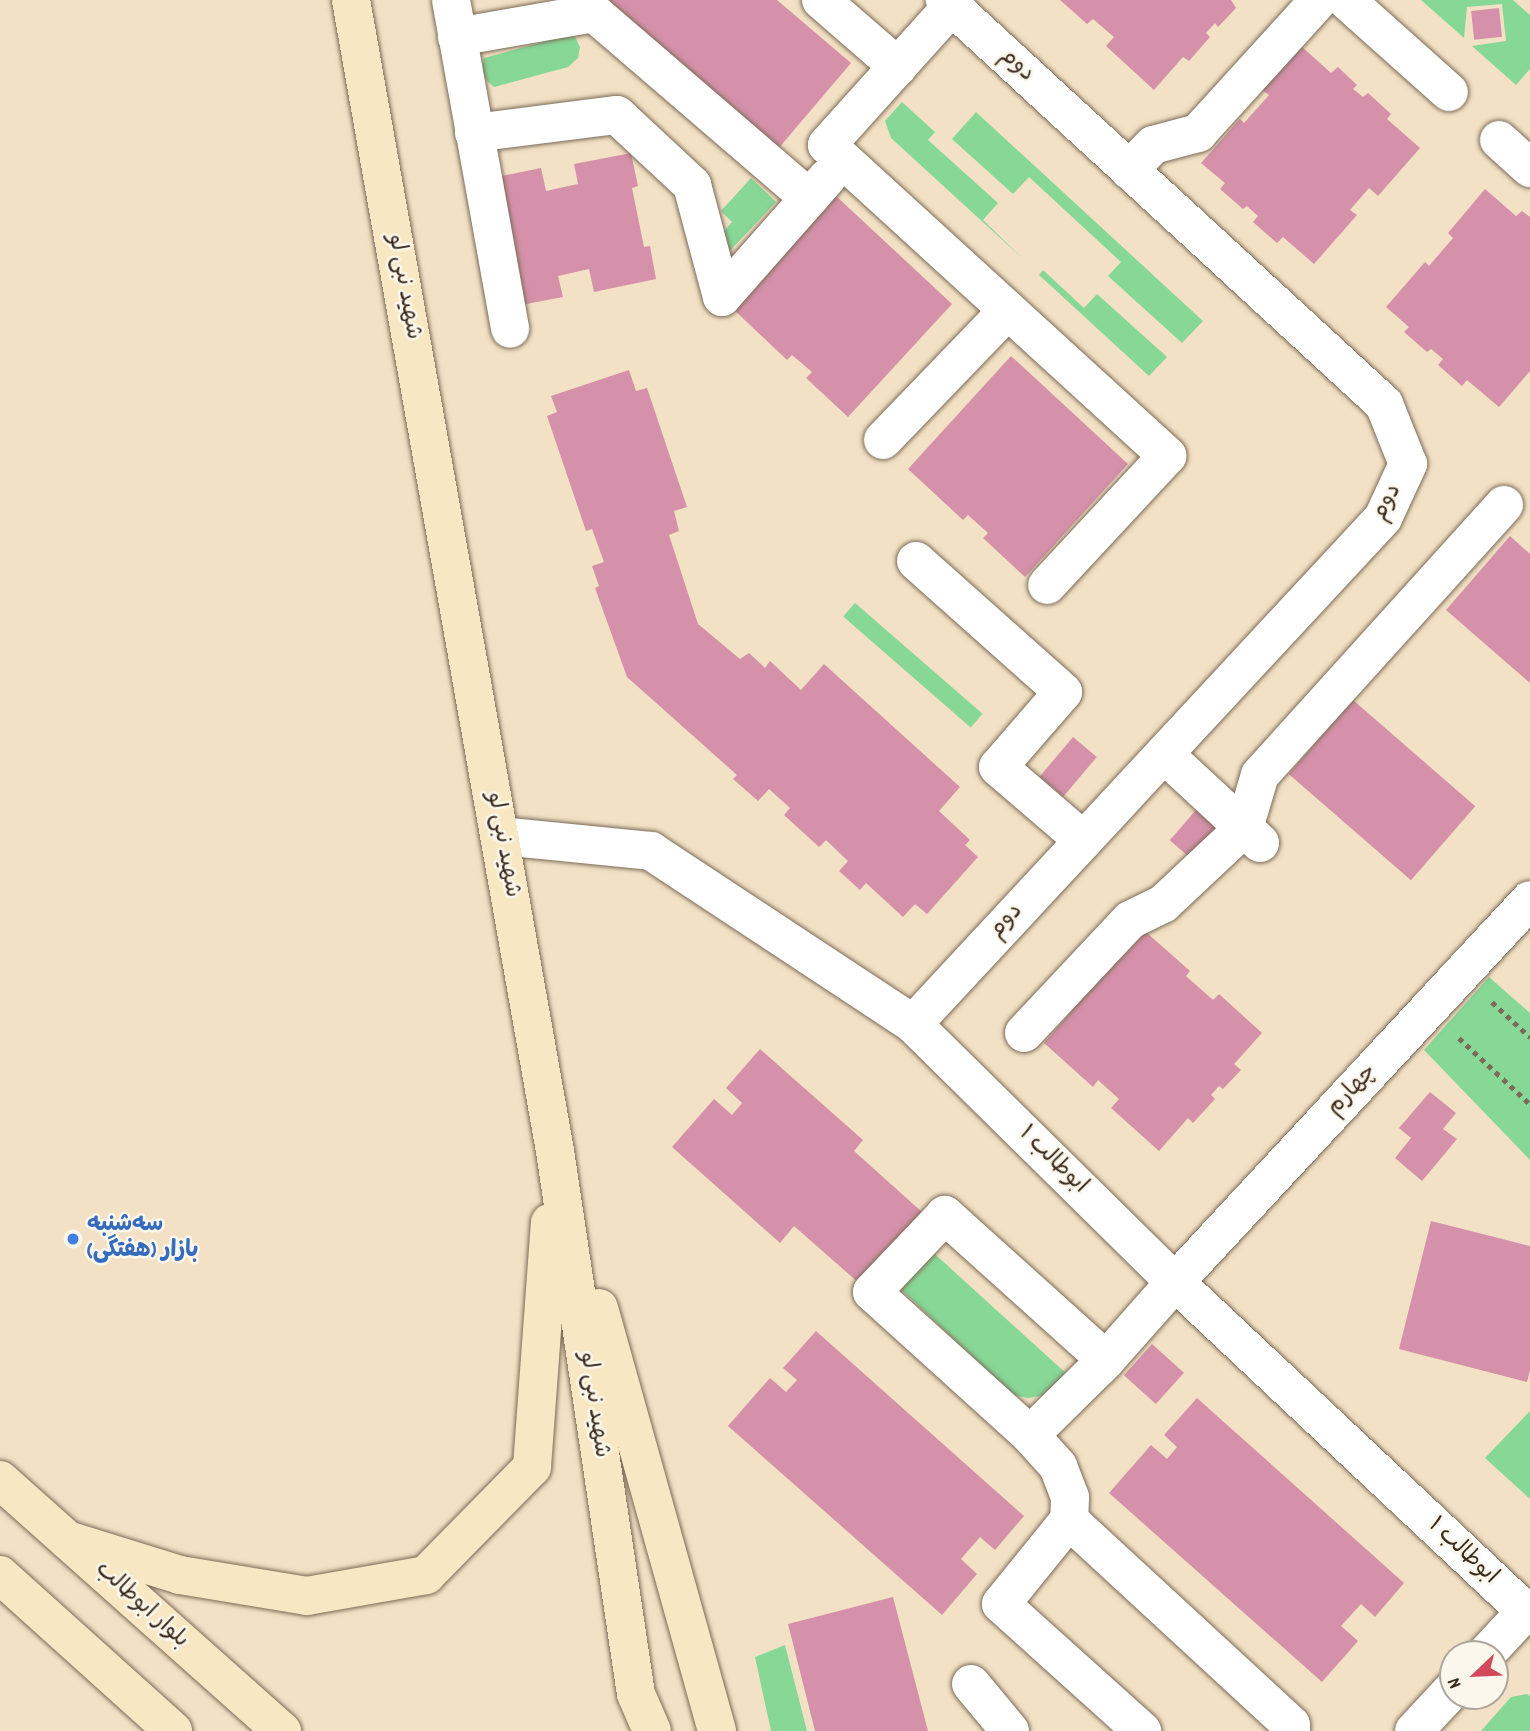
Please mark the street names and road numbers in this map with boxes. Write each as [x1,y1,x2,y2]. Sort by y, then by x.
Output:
street label: دوم [993,43,1039,89]
street label: شهید نبی لو [380,232,426,342]
street label: دوم [1367,480,1409,526]
street label: شهید نبی لو [479,790,525,900]
street label: دوم [984,899,1030,945]
street label: چهارم [1322,1059,1384,1123]
street label: ابوطالب ۱ [1012,1121,1092,1201]
street label: شهید نبی لو [572,1350,614,1460]
street label: ابوطالب ۱ [1421,1513,1503,1591]
street label: بلوار ابوطالب [89,1557,193,1655]

